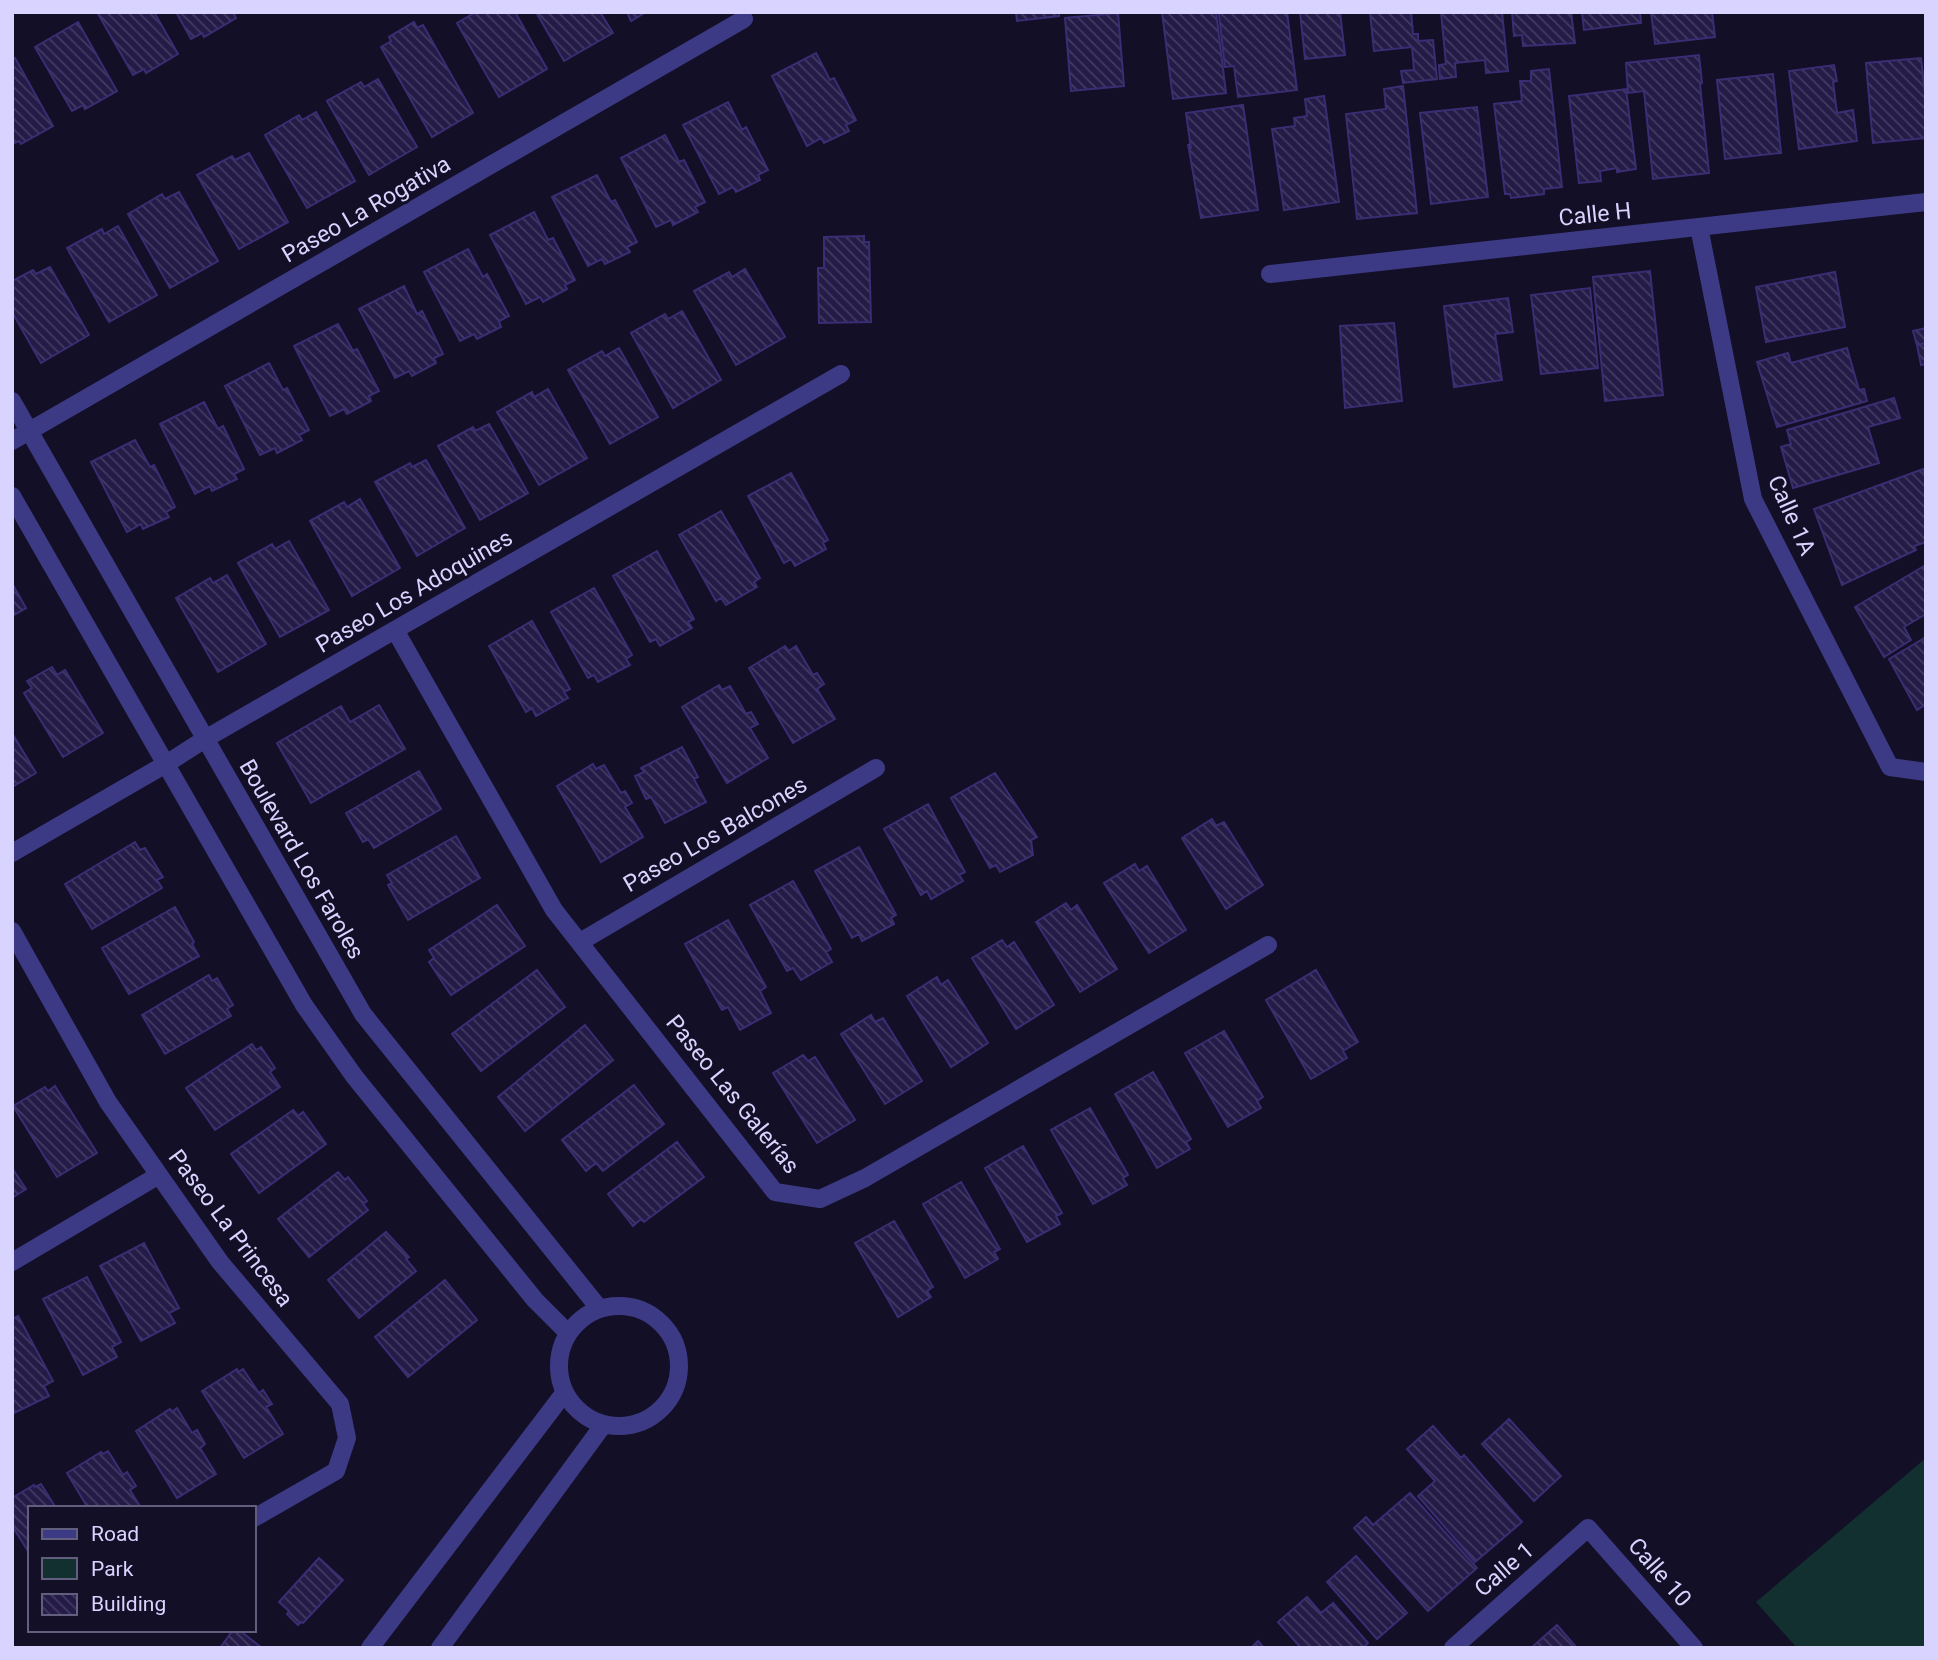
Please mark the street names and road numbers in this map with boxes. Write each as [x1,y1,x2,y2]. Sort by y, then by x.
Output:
street label: Paseo La Rogativa [277,150,455,269]
street label: Calle H [1557,197,1633,232]
street label: Calle 1A [1762,471,1821,559]
street label: Paseo Los Adoquines [311,524,517,659]
street label: Boulevard Los Faroles [233,755,370,964]
street label: Paseo Los Balcones [619,771,812,898]
street label: Paseo Las Galerías [660,1010,805,1179]
street label: Paseo La Princesa [163,1144,298,1312]
street label: Calle 10 [1622,1532,1697,1612]
street label: Calle 1 [1469,1536,1539,1602]

